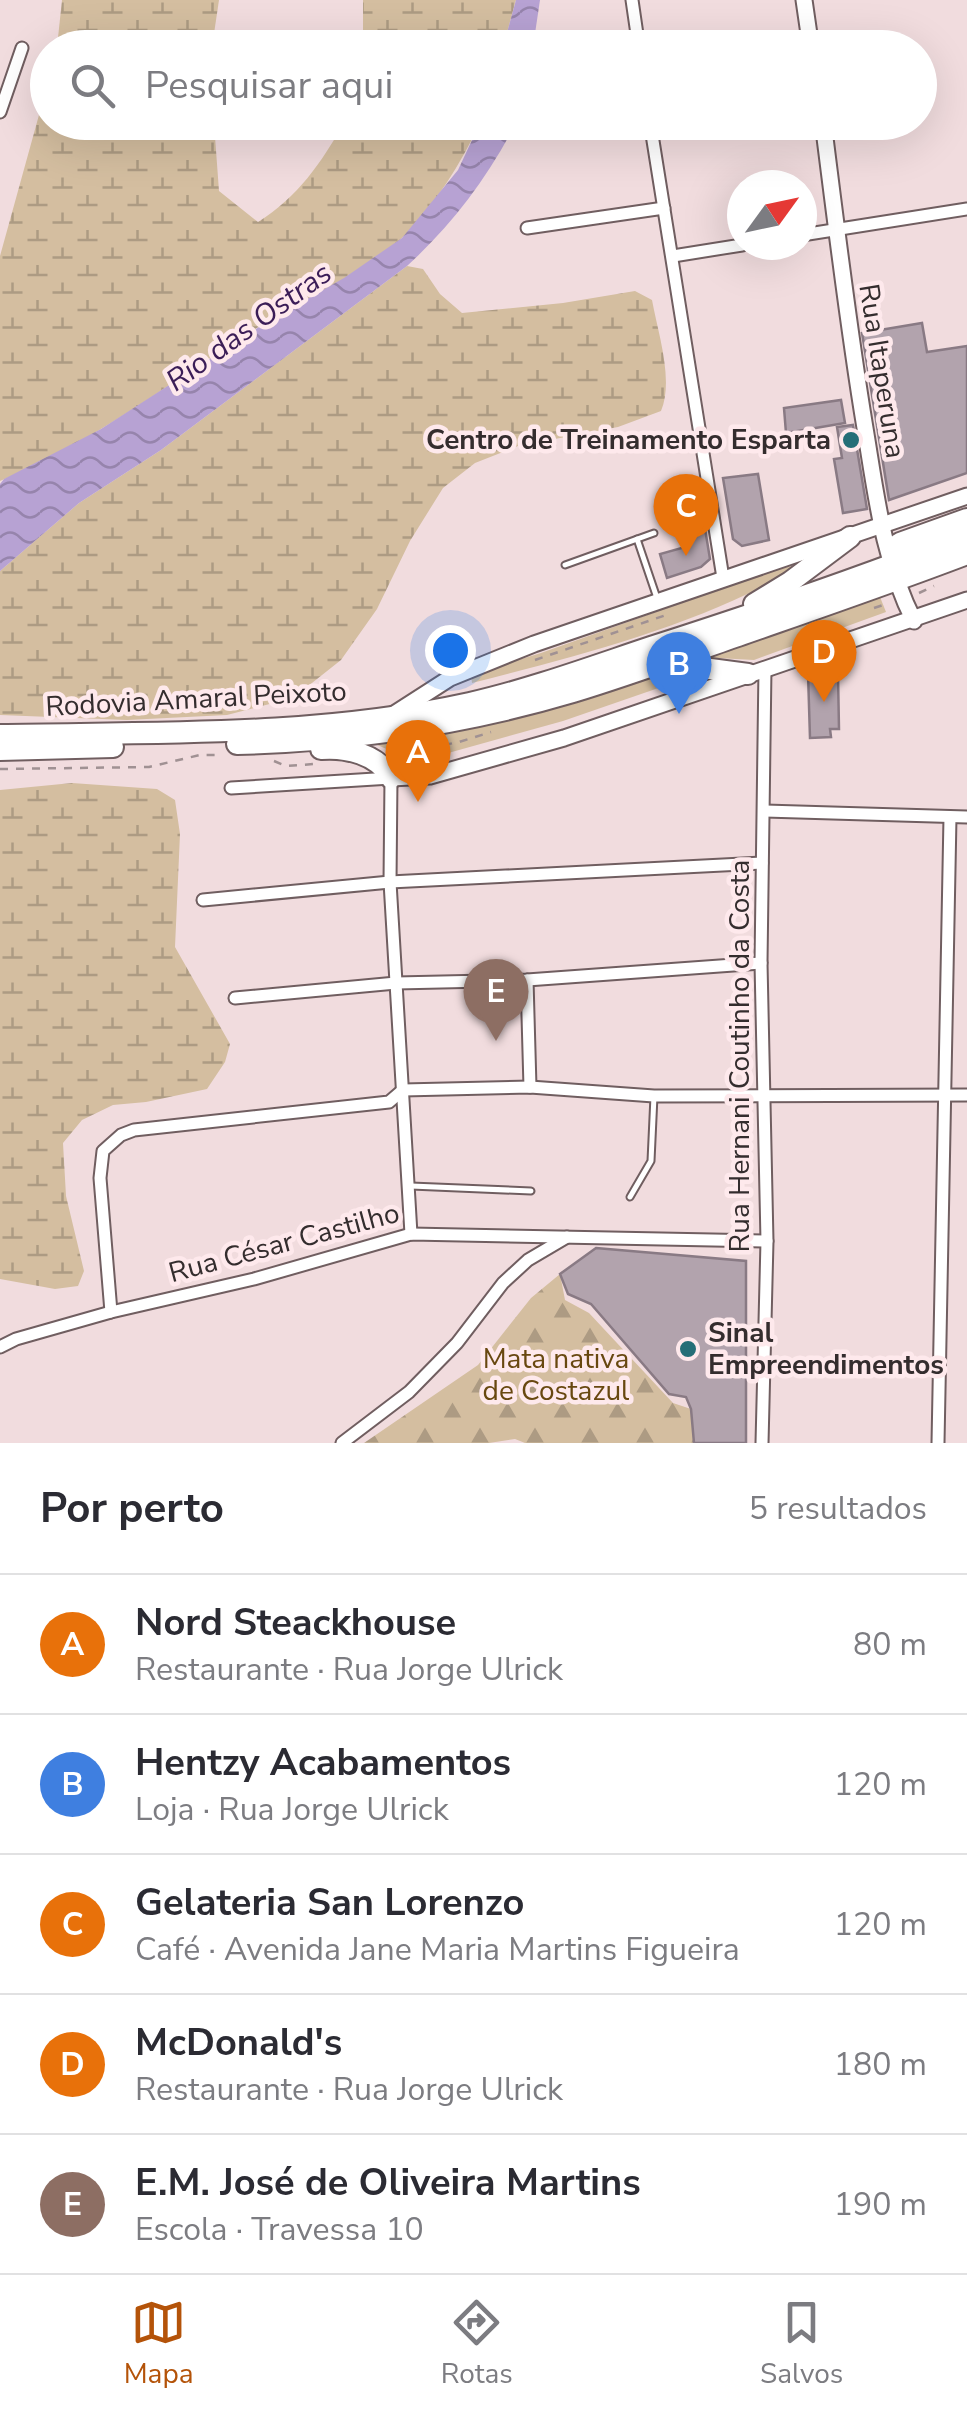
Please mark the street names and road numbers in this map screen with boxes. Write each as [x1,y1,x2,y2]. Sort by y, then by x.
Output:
street label: Rua Itaperuna [849,281,915,461]
street label: Rodovia Amaral Peixoto [44,672,348,726]
street label: Rua Hernani Coutinho da Costa [721,860,759,1252]
street label: Rua César Castilho [164,1194,404,1292]

